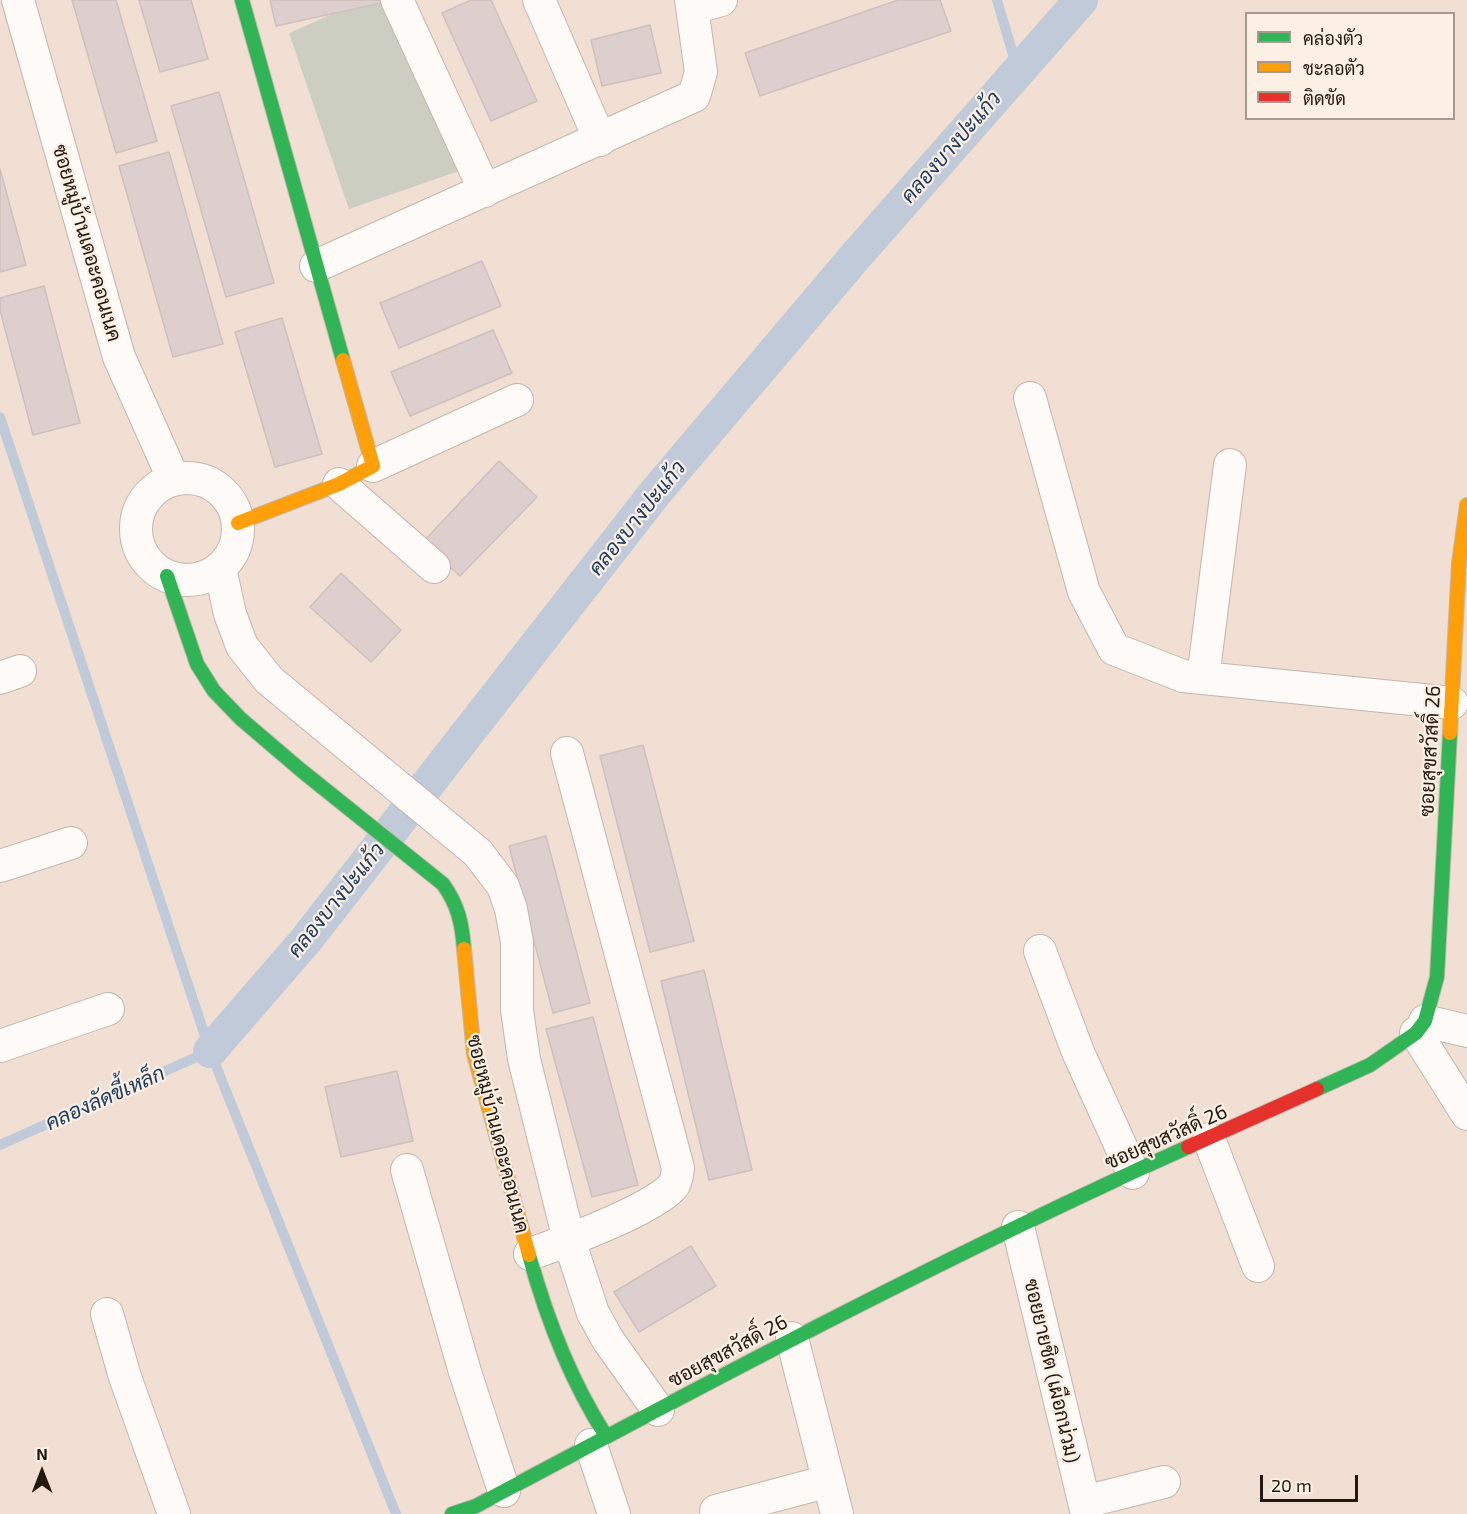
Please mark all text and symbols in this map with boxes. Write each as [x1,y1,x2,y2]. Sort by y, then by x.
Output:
legend [1245,12,1455,120]
text: คล่องตัว [1303,27,1363,49]
text: ชะลอตัว [1303,57,1365,79]
water label: คลองบางปะแก้ว [896,86,1006,208]
text: ติดขัด [1303,87,1346,109]
street label: ซอยหมู่บ้านเดอะคอนเนค [47,142,127,344]
water label: คลองบางปะแก้ว [583,456,691,580]
street label: ซอยสุขสวัสดิ์ 26 [1415,685,1445,817]
water label: คลองบางปะแก้ว [282,838,390,962]
street label: ซอยหมู่บ้านเดอะคอนเนค [462,1032,534,1236]
water label: คลองลัดขี้เหล็ก [41,1060,169,1136]
street label: ซอยสุขสวัสดิ์ 26 [1101,1099,1231,1175]
street label: ซอยยายชิต (เผือกน่วม) [1019,1277,1085,1465]
street label: ซอยสุขสวัสดิ์ 26 [664,1310,792,1392]
north arrow [12,1442,72,1502]
text: N [36,1444,48,1463]
scale bar [1263,1463,1360,1501]
text: 20 m [1271,1474,1312,1496]

